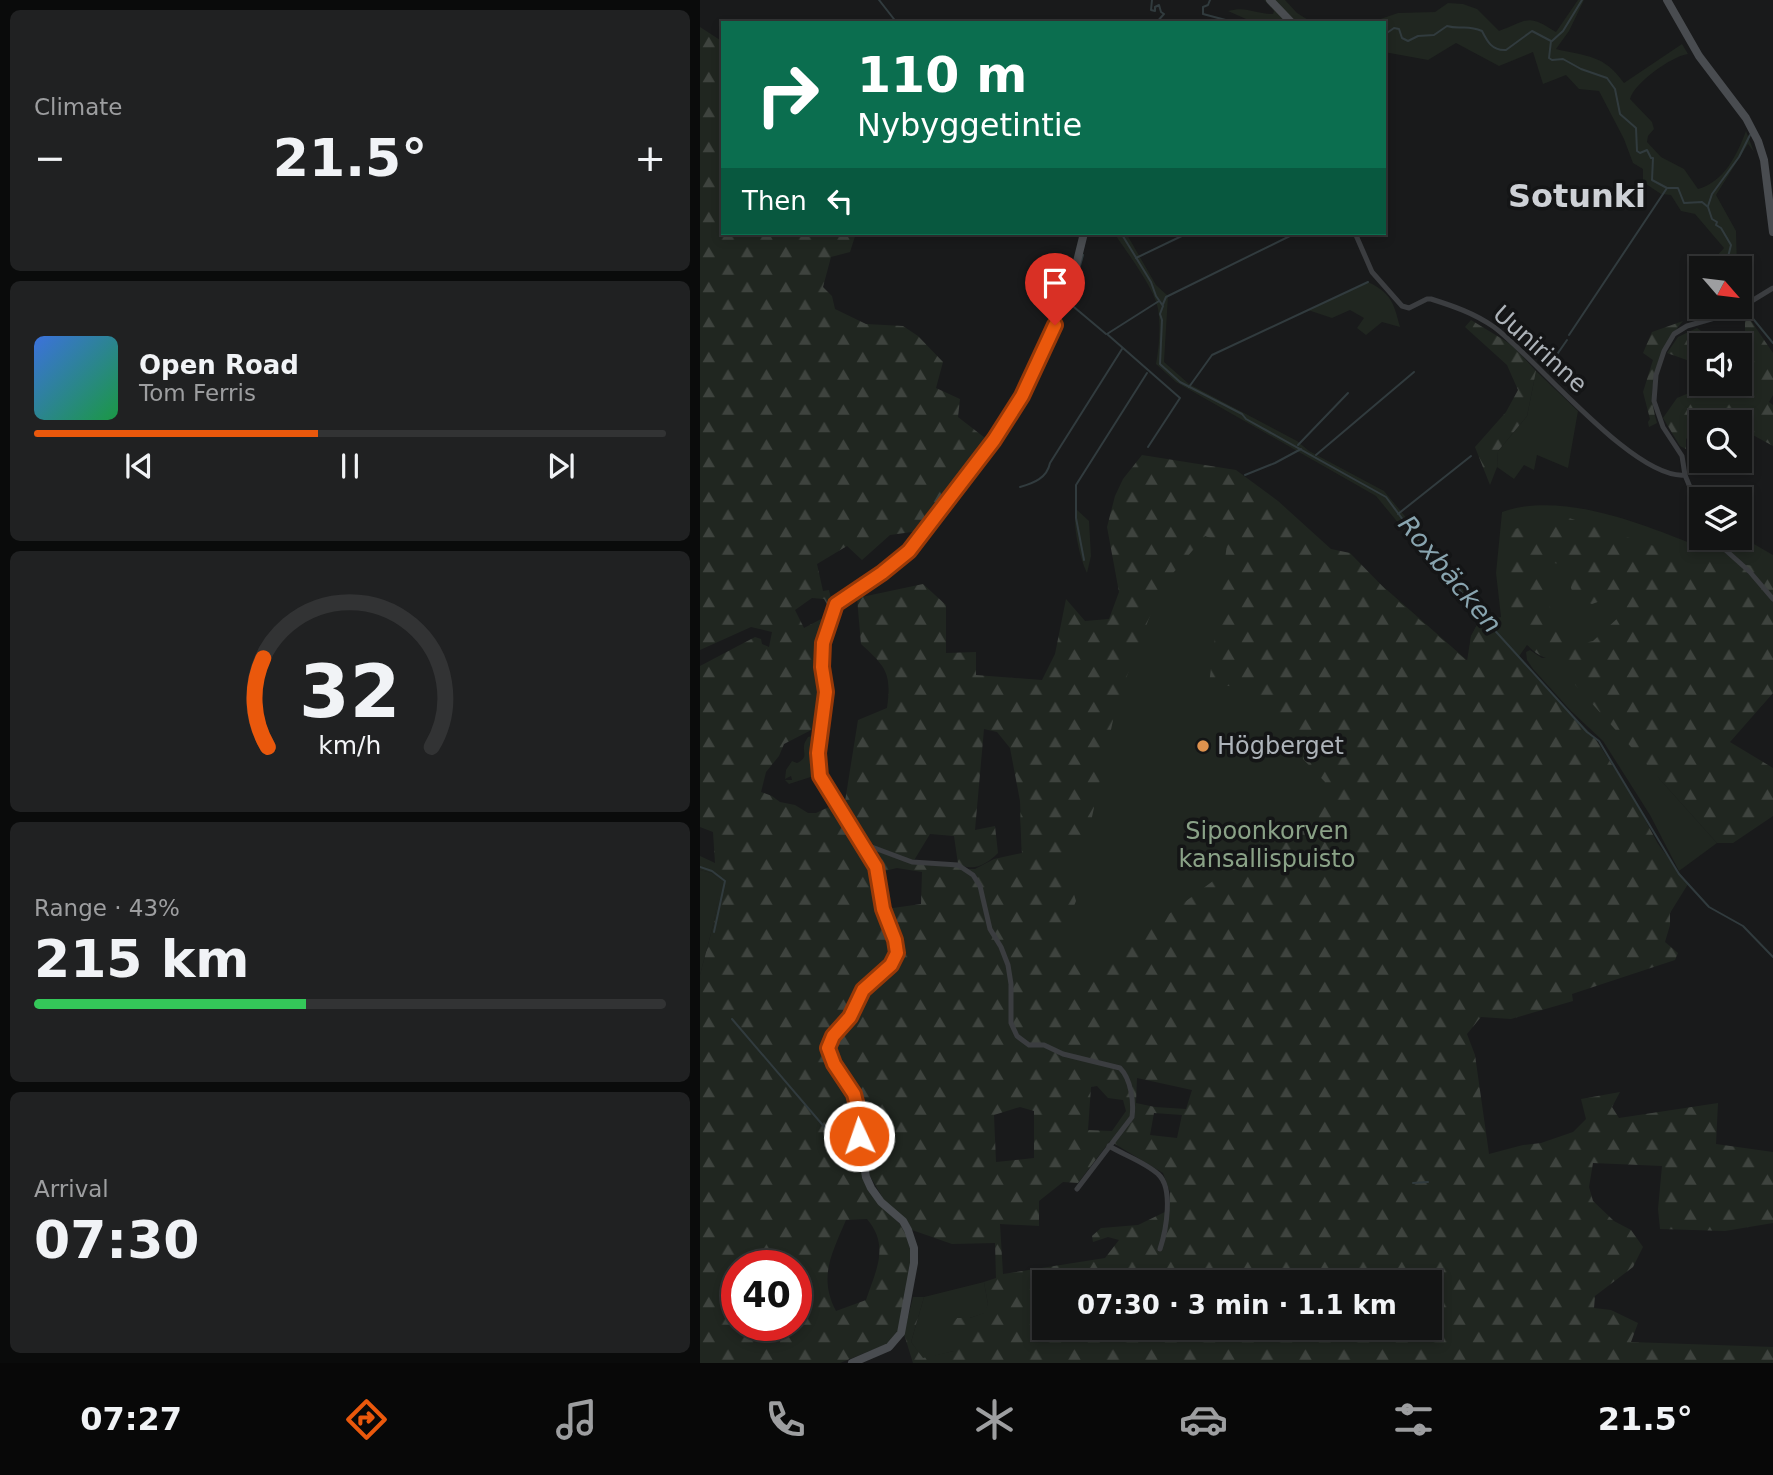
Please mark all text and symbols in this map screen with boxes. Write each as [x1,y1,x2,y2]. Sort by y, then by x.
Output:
text: 110 m [857,47,1027,104]
icon: right [742,49,833,140]
text: Climate [34,94,123,120]
text: Nybyggetintie [857,106,1082,144]
text: 21.5° [273,128,427,188]
text: − [34,136,66,180]
text: + [634,136,666,180]
district label: Sotunki [1508,177,1646,215]
icon: left [821,182,859,220]
text: Then [742,186,807,216]
pin [1025,253,1085,325]
north arrow [1689,256,1752,318]
map controls [1689,256,1752,550]
icon: arrive [1036,264,1074,302]
street label: Uunirinne [1487,300,1593,398]
button: sound [1689,333,1752,396]
text: Open Road [139,350,299,380]
text: Tom Ferris [139,380,256,406]
button: search [1689,410,1752,473]
icon: previous [120,447,158,485]
icon: pause [331,447,369,485]
icon: next [542,447,580,485]
button: layers [1689,487,1752,550]
water label: Roxbäcken [1392,509,1508,639]
text: 32 [299,650,401,735]
text: km/h [318,731,382,760]
place label: Högberget [1217,732,1344,760]
marker: Högberget [1195,738,1211,754]
park label: Sipoonkorven kansallispuisto [1179,817,1355,873]
text: Range · 43% [34,895,180,921]
text: 215 km [34,929,249,989]
position arrow [822,1099,896,1173]
text: Arrival [34,1176,109,1202]
text: 07:30 [34,1210,200,1270]
speed limit sign: 40 [721,1250,812,1341]
text: 07:30 · 3 min · 1.1 km [1077,1290,1397,1320]
icon: directions [342,1395,391,1444]
icon: music [552,1395,601,1444]
icon: phone [761,1395,810,1444]
icon: climate [970,1395,1019,1444]
icon: car [1179,1395,1228,1444]
icon: filters [1389,1395,1438,1444]
text: 07:27 [80,1400,182,1438]
text: 21.5° [1598,1400,1693,1438]

